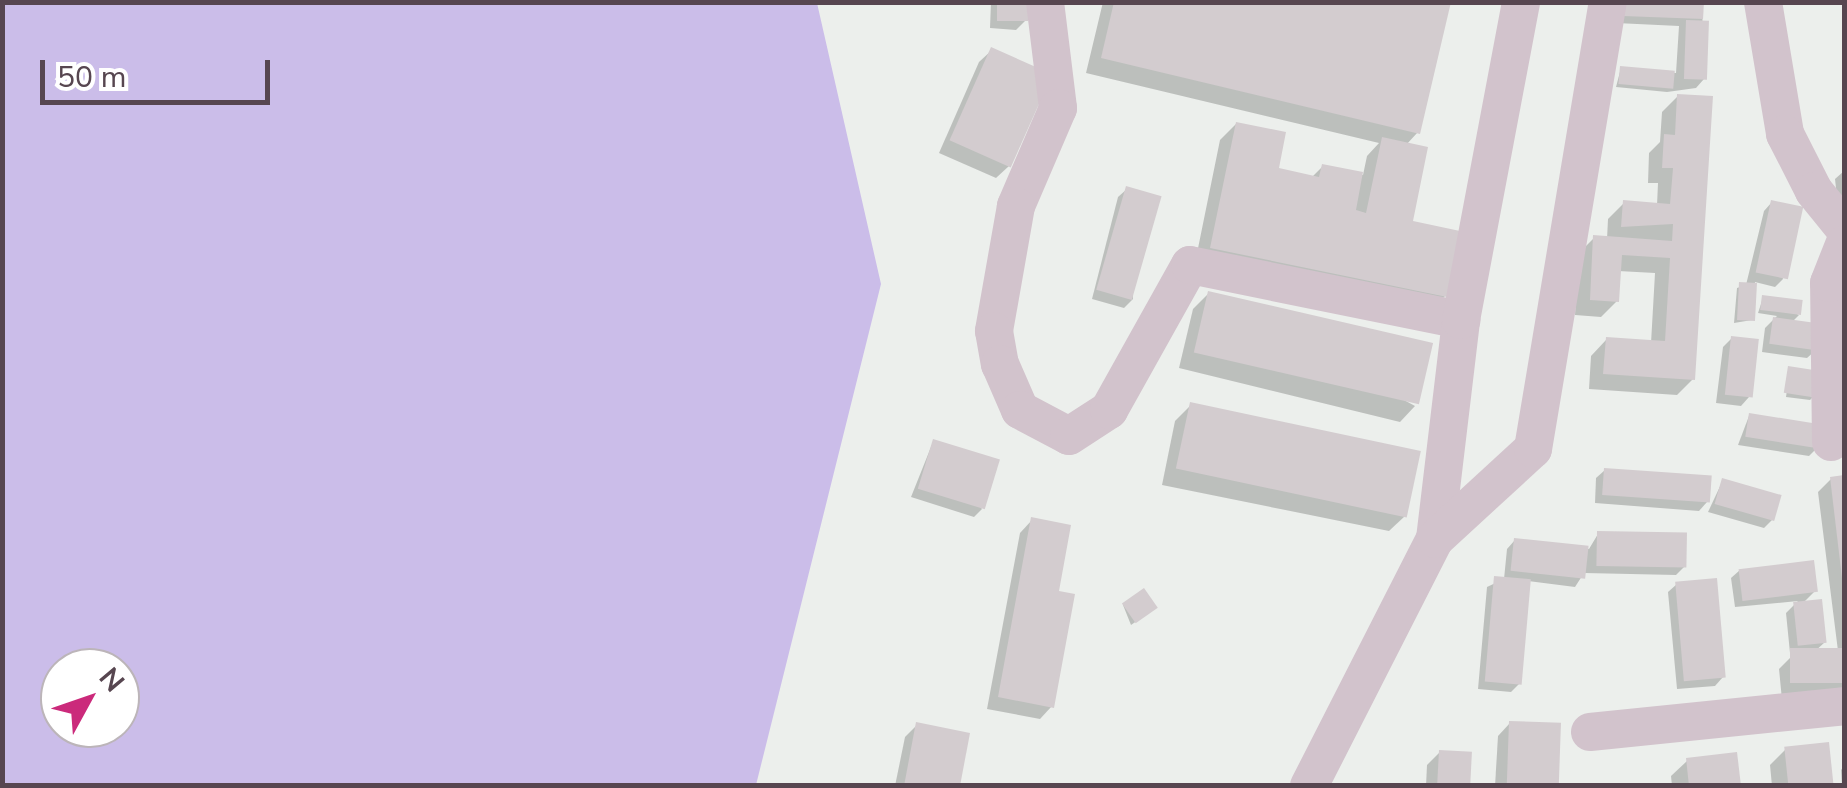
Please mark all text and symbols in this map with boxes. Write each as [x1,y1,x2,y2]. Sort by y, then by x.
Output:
scale bar [45,40,275,102]
text: 50 m [57,57,126,98]
north arrow [40,648,140,748]
text: N [90,660,133,700]

